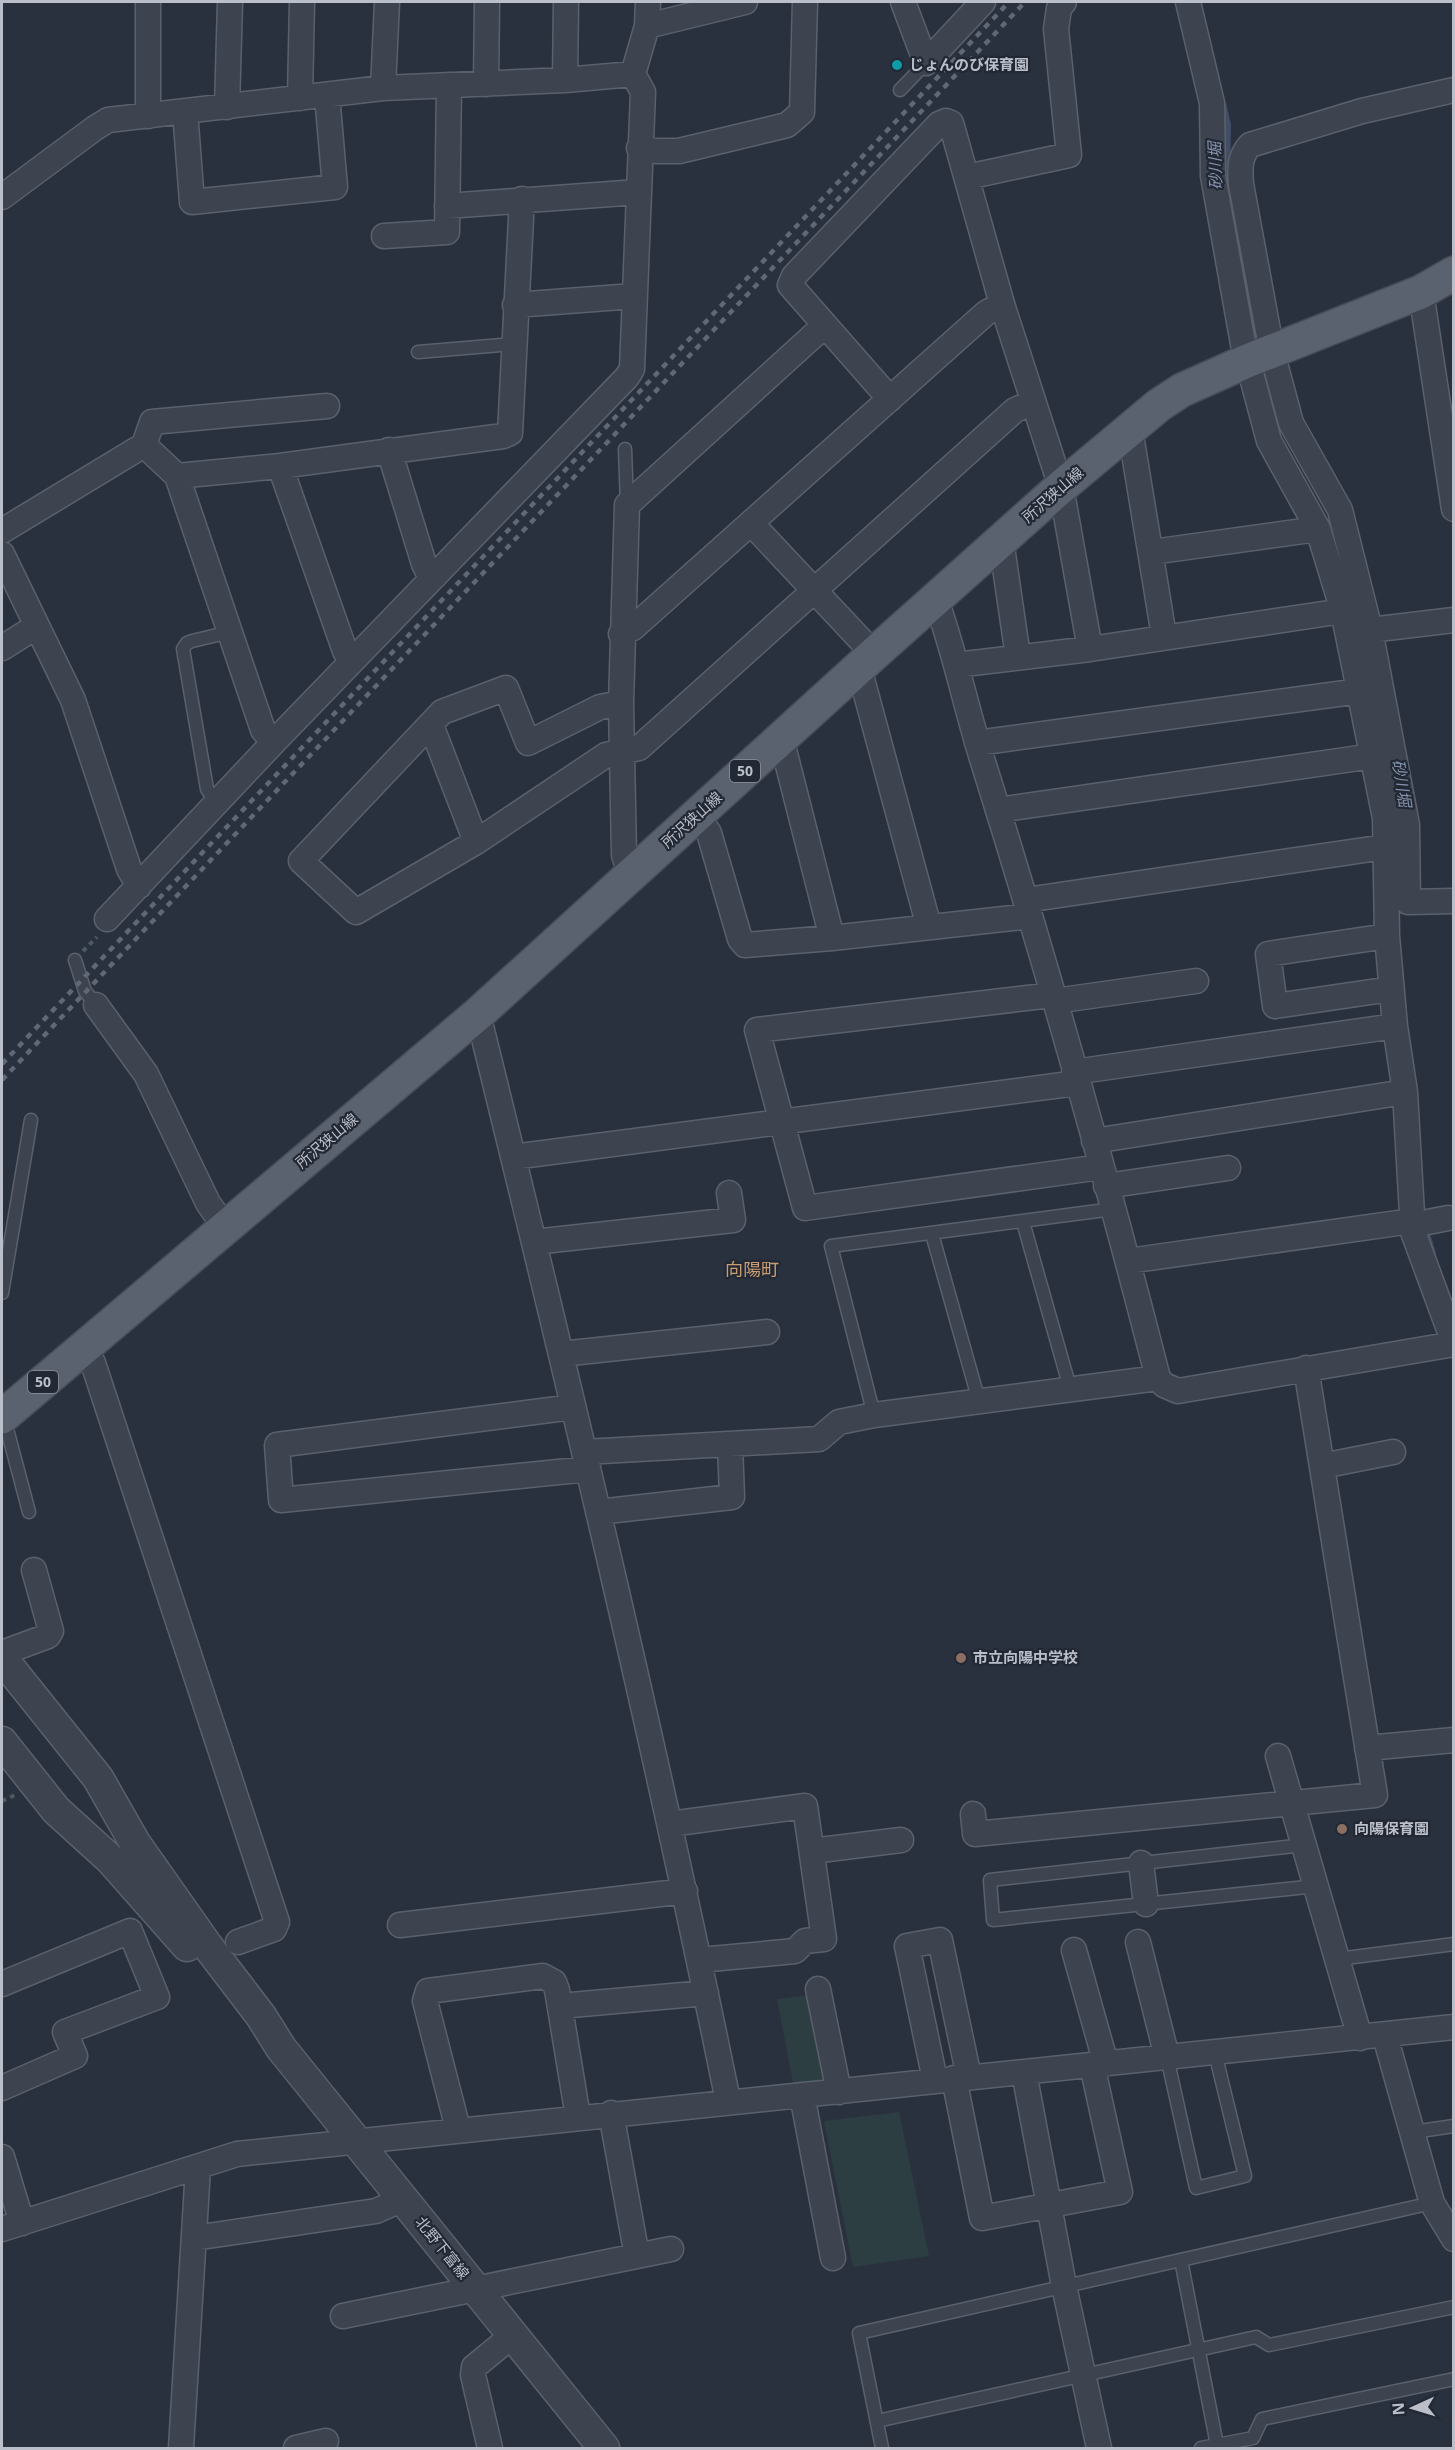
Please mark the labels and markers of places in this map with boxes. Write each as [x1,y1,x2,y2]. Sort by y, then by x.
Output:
place label: じょんのび保育園 [909,54,1029,74]
marker: じょんのび保育園 [890,58,904,72]
place label: 市立向陽中学校 [973,1647,1078,1667]
marker: 市立向陽中学校 [954,1651,968,1665]
place label: 向陽保育園 [1354,1818,1429,1838]
marker: 向陽保育園 [1335,1822,1349,1836]

